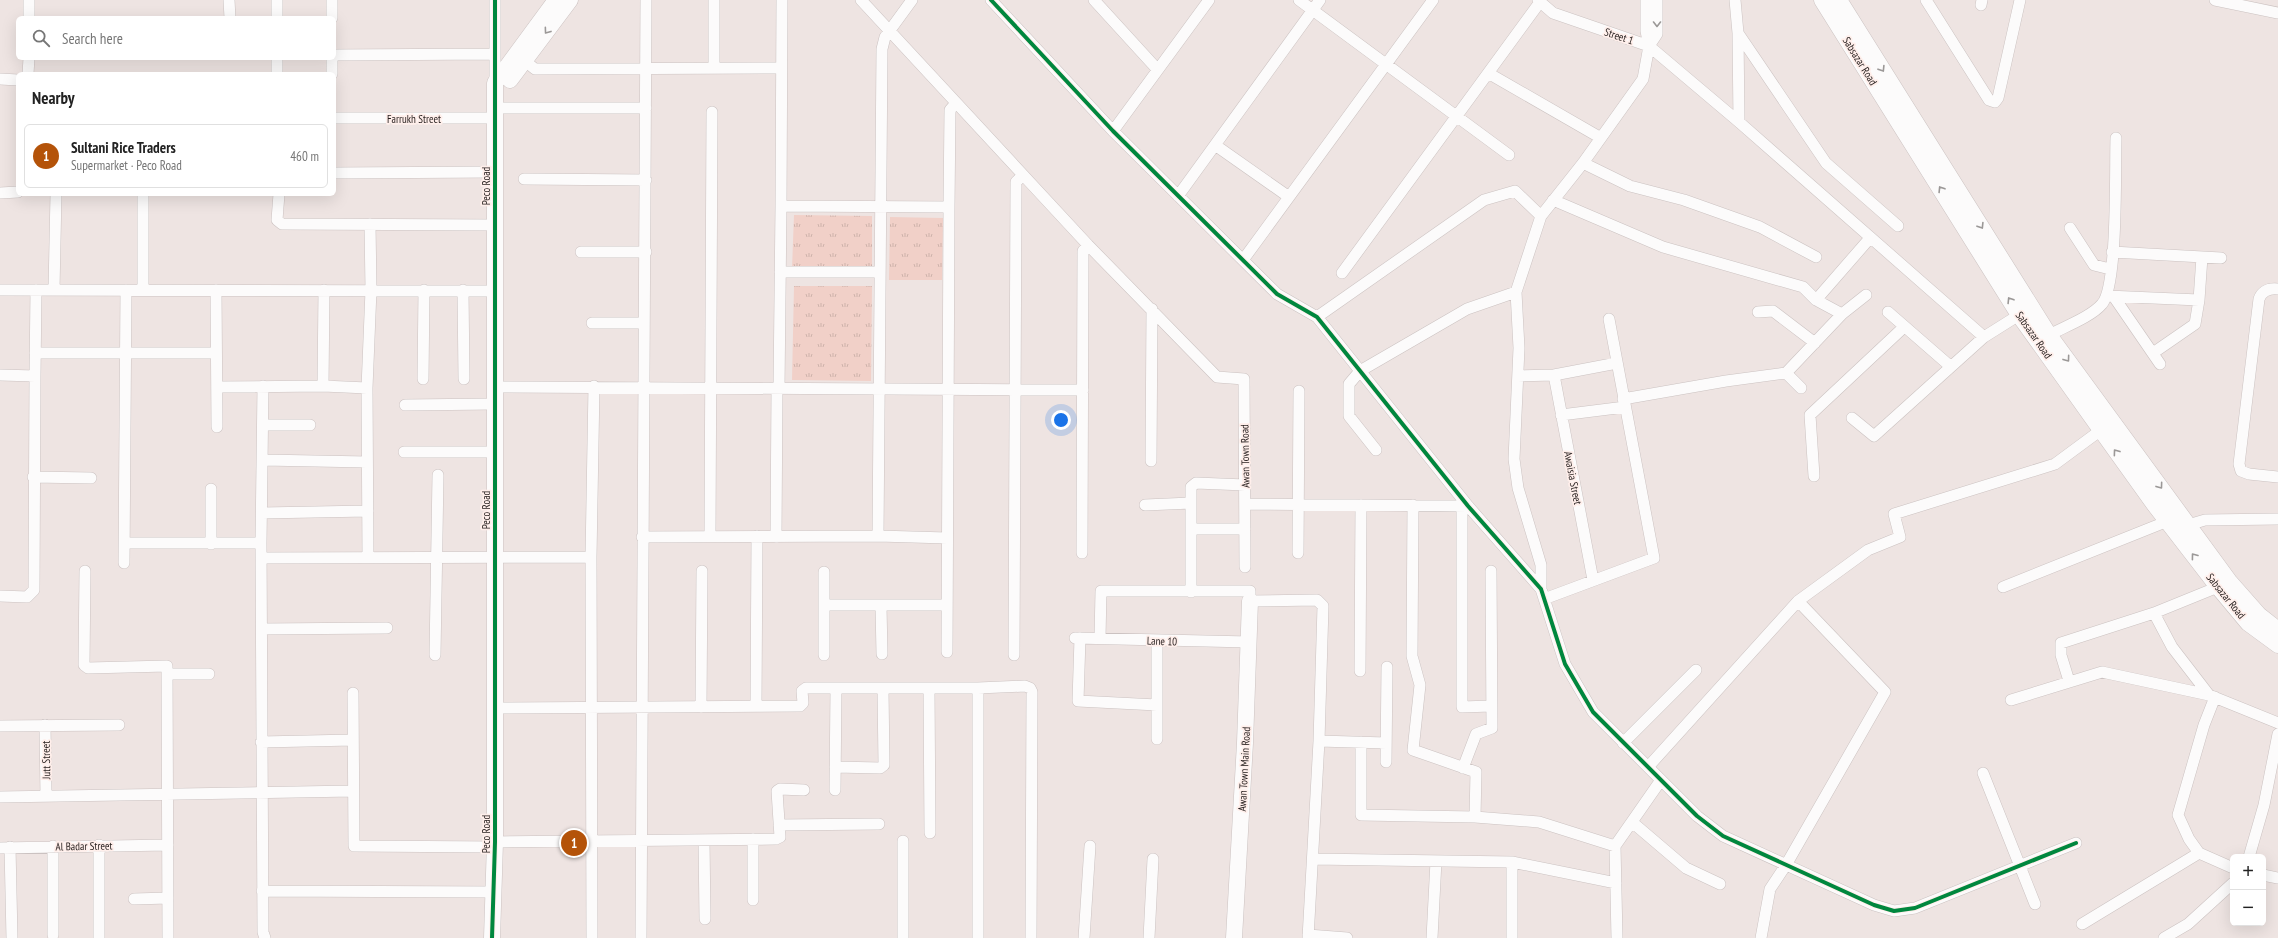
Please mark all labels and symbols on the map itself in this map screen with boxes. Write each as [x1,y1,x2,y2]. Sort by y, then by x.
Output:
one-way arrow [1653,21,1661,27]
street label: Street 1 [1603,24,1636,48]
one-way arrow [545,27,552,34]
street label: Sabsazar Road [1840,34,1880,88]
one-way arrow [1877,64,1884,71]
street label: Farrukh Street [387,112,441,126]
street label: Peco Road [479,166,493,205]
one-way arrow [1938,187,1945,194]
one-way arrow [1976,222,1984,229]
one-way arrow [2007,297,2014,304]
street label: Sabsazar Road [2013,309,2055,362]
one-way arrow [2062,354,2069,361]
your location [1051,410,1071,430]
street label: Awan Town Road [1237,424,1253,488]
one-way arrow [2114,449,2121,456]
street label: Awaisia Street [1561,450,1585,506]
one-way arrow [2155,482,2162,489]
street label: Peco Road [479,490,493,529]
one-way arrow [2192,553,2199,560]
street label: Sabsazar Road [2203,570,2249,622]
street label: Lane 10 [1147,633,1177,649]
street label: Awan Town Main Road [1235,726,1253,812]
street label: Jutt Street [39,741,53,780]
street label: Peco Road [479,814,493,853]
pin: 1 [561,828,587,858]
street label: Al Badar Street [55,839,113,853]

